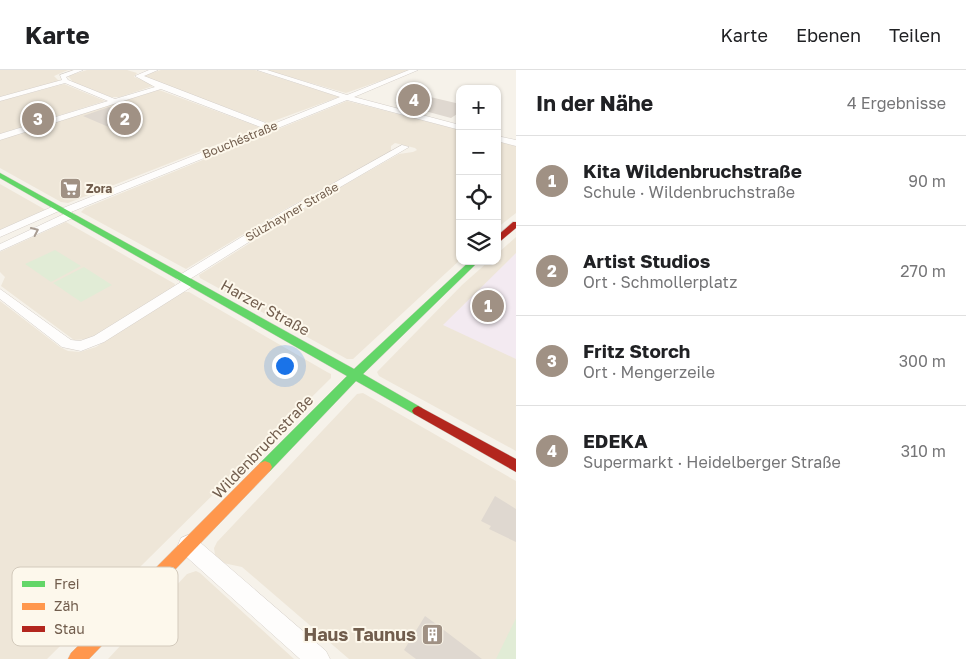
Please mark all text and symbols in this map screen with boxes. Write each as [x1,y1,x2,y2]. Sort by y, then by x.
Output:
text: Karte [25,20,90,49]
text: Karte [721,24,768,46]
text: Ebenen [796,24,861,46]
text: Teilen [889,24,941,46]
pin: 4 [398,81,430,119]
map controls [456,85,501,265]
button: + [456,85,501,130]
text: In der Nähe [536,90,653,116]
text: 4 Ergebnisse [847,93,946,113]
pin: 3 [22,100,54,138]
pin: 2 [109,100,141,138]
street label: Bouchéstraße [200,118,280,161]
button: − [456,130,501,175]
text: Kita Wildenbruchstraße [583,159,802,182]
text: 1 [548,171,556,191]
text: 90 m [908,171,946,191]
button: locate [456,175,501,220]
supermarket icon: Zora [58,177,82,201]
street label: Sülzhayner Straße [242,179,341,244]
place label: Zora [86,181,112,196]
text: Schule · Wildenbruchstraße [583,182,795,202]
button: layers [456,220,501,265]
one-way arrow [30,227,39,238]
text: Artist Studios [583,249,710,272]
text: 2 [547,261,557,281]
text: 270 m [900,261,946,281]
text: Ort · Schmollerplatz [583,272,737,292]
street label: Harzer Straße [218,275,313,339]
pin: 1 [472,287,504,325]
text: Fritz Storch [583,339,690,362]
text: 3 [547,351,557,371]
text: 300 m [899,351,946,371]
your location [272,353,298,379]
text: Ort · Mengerzeile [583,362,715,382]
street label: Wildenbruchstraße [208,390,317,502]
text: EDEKA [583,429,648,452]
text: 4 [547,441,557,461]
text: 310 m [901,441,946,461]
text: Supermarkt · Heidelberger Straße [583,452,841,472]
legend [12,567,178,646]
text: Frei [54,575,80,592]
text: Zäh [54,597,79,614]
text: Stau [54,620,85,637]
place label: Haus Taunus [304,623,416,645]
building icon: Haus Taunus [420,623,444,647]

